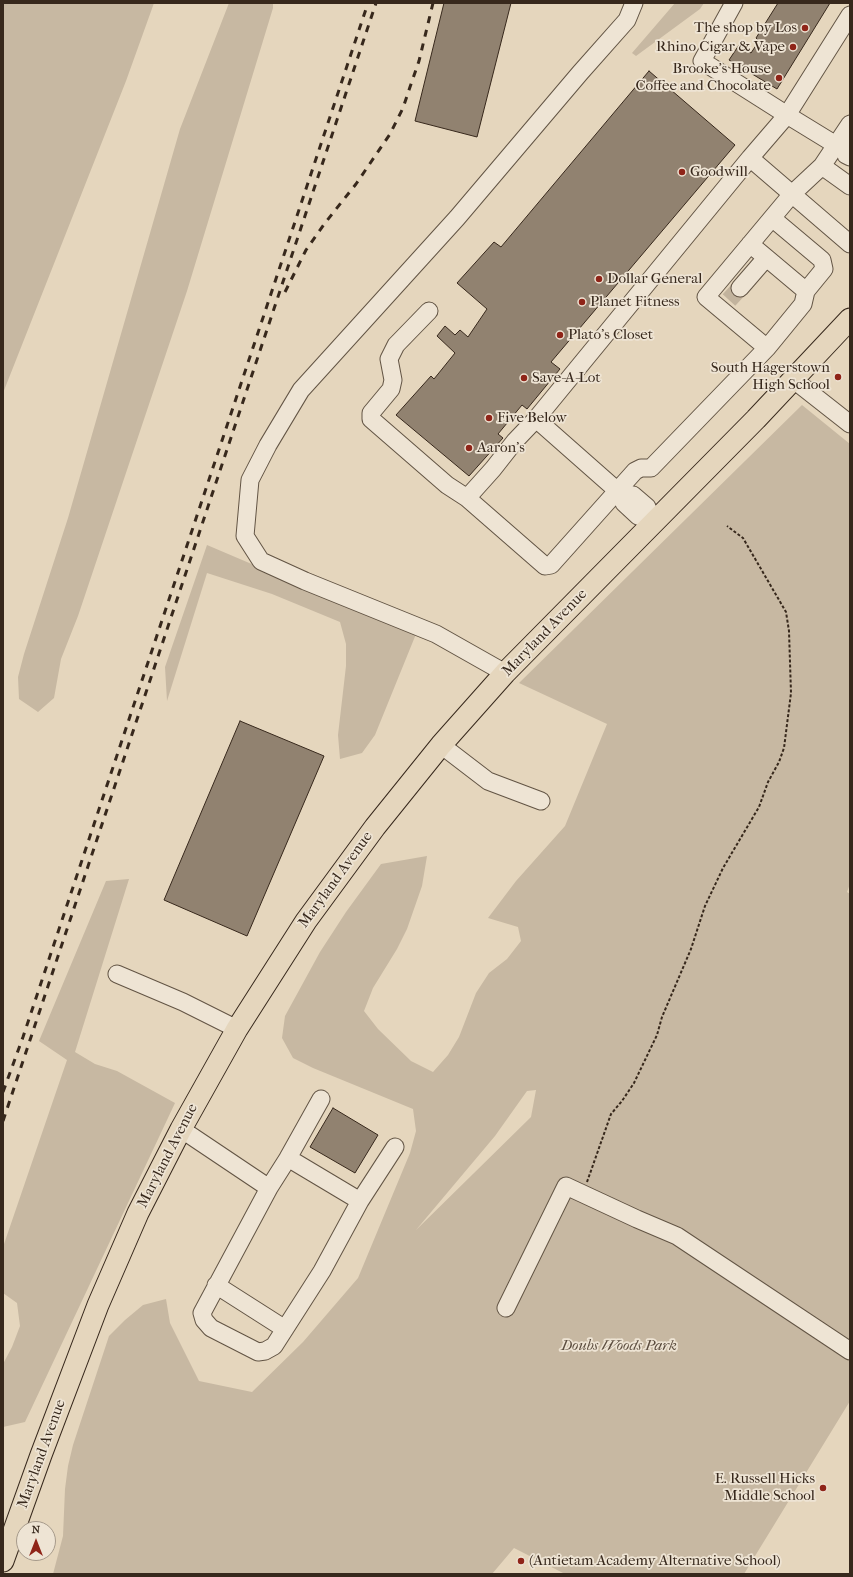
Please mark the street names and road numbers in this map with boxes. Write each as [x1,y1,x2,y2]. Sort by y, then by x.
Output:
street label: Maryland Avenue [499,586,591,680]
street label: Maryland Avenue [295,828,377,932]
street label: Maryland Avenue [134,1101,202,1211]
street label: Maryland Avenue [14,1397,70,1511]

